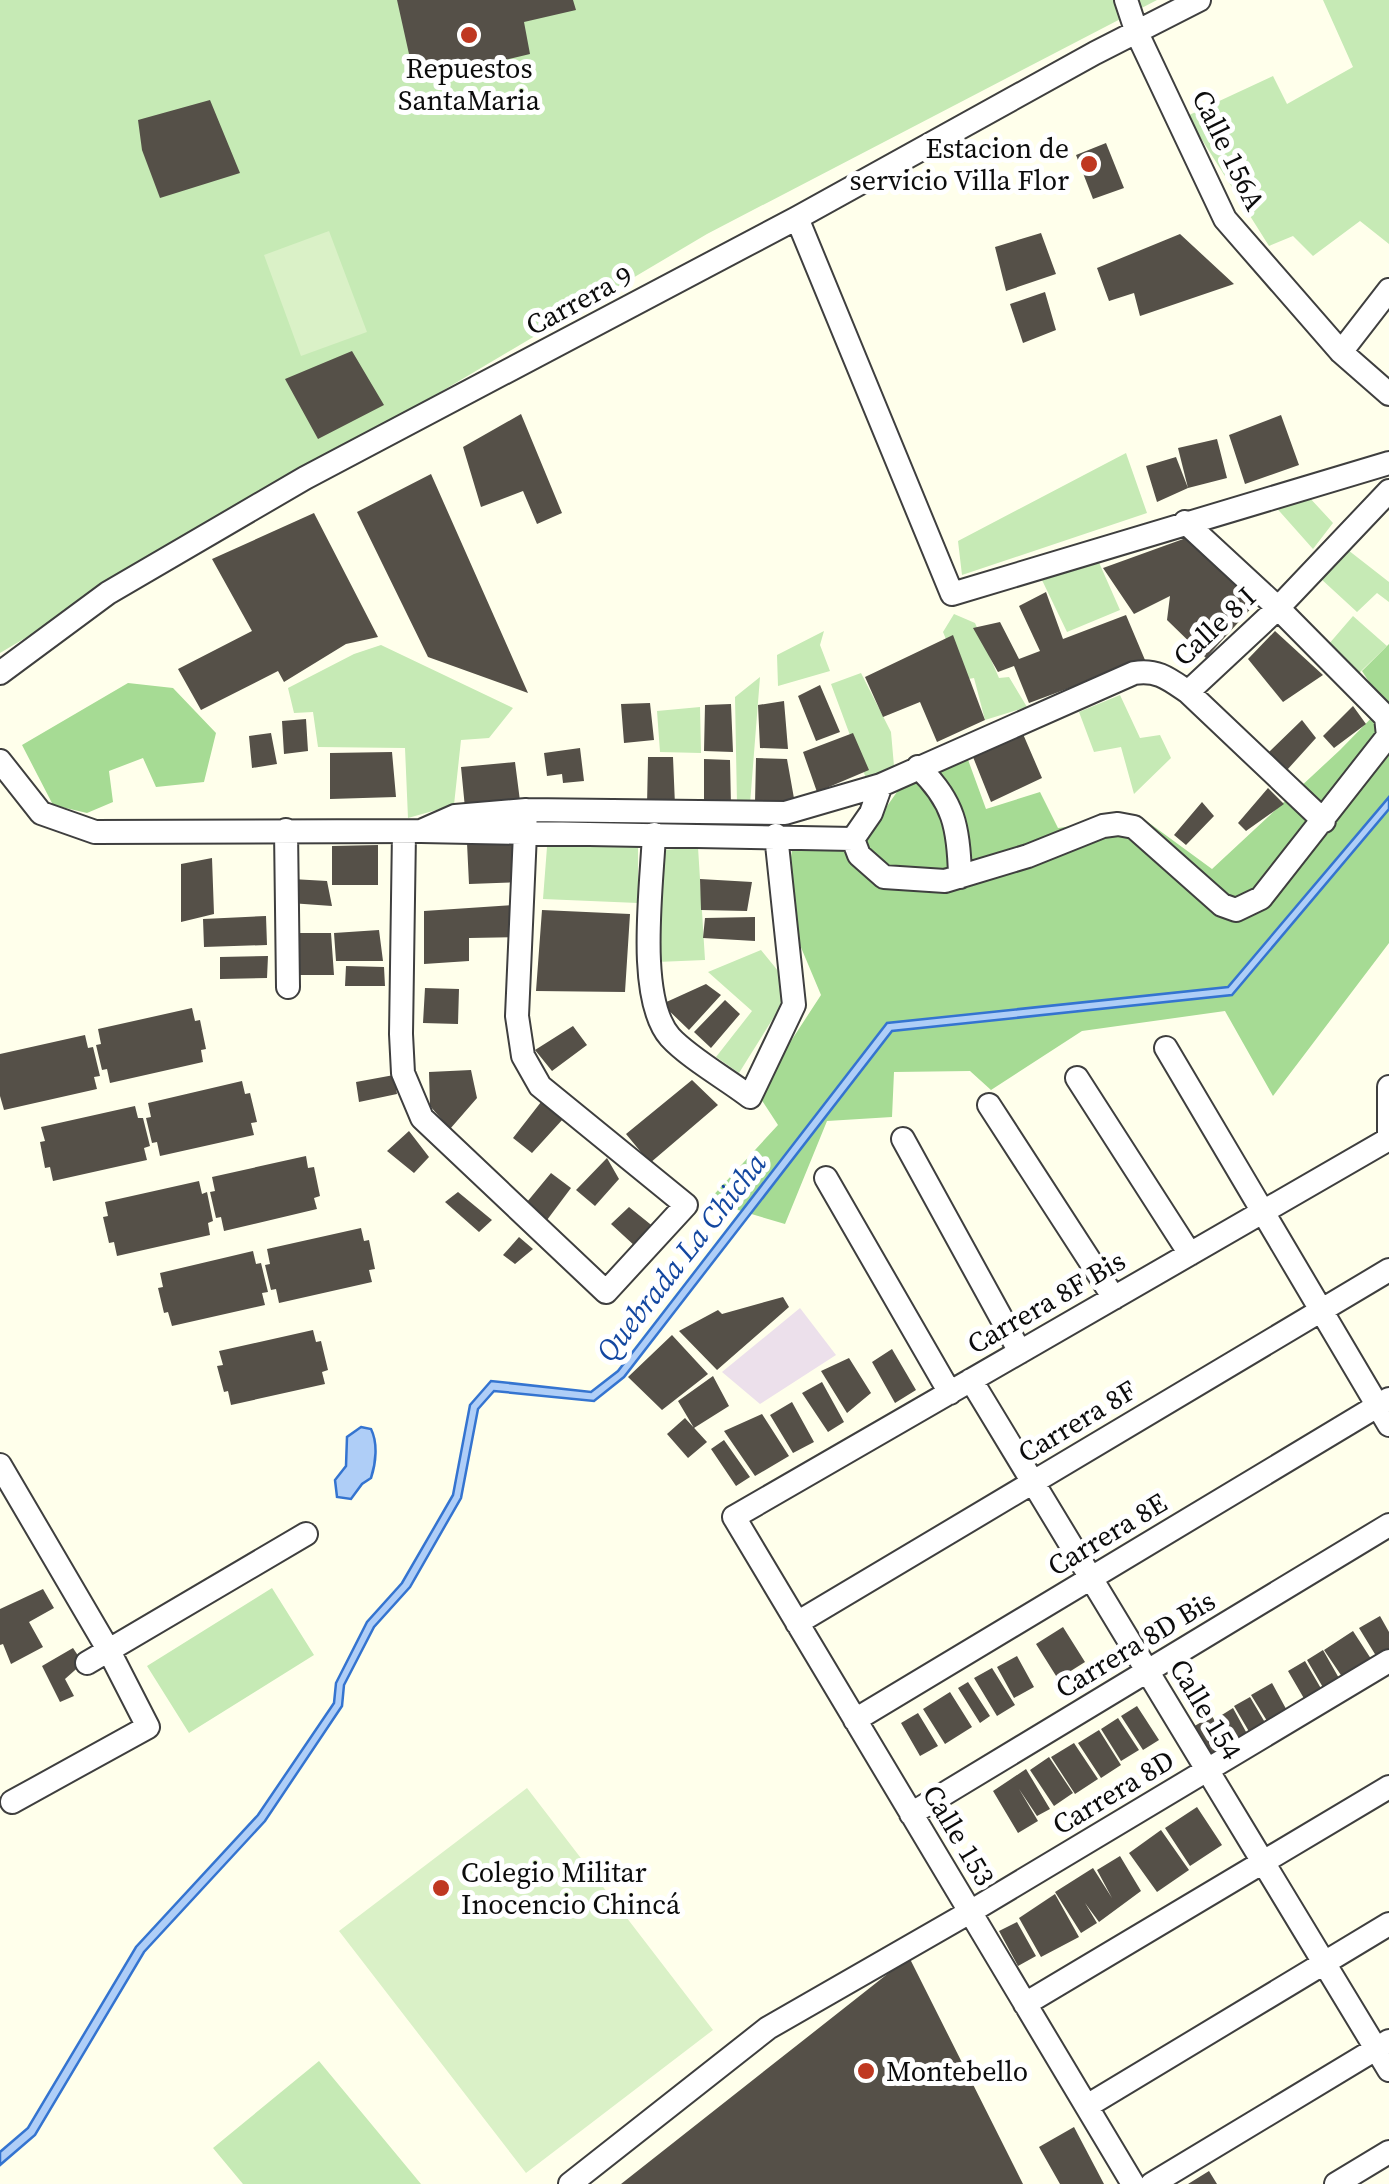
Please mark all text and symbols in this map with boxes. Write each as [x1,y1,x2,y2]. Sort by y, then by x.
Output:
marker: Repuestos SantaMaria [458,24,480,46]
place label: Repuestos SantaMaria [398,49,541,119]
street label: Calle 156A [1183,83,1275,217]
place label: Estacion de servicio Villa Flor [850,129,1069,199]
marker: Estacion de servicio Villa Flor [1078,153,1100,175]
street label: Carrera 9 [519,256,639,344]
street label: Calle 8 I [1164,578,1264,674]
water label: Quebrada La Chicha [586,1144,776,1370]
street label: Carrera 8F Bis [960,1241,1132,1363]
street label: Carrera 8F [1011,1371,1143,1471]
street label: Carrera 8E [1040,1484,1174,1584]
street label: Carrera 8D Bis [1048,1581,1222,1707]
street label: Calle 154 [1161,1651,1251,1767]
street label: Carrera 8D [1045,1741,1181,1843]
street label: Calle 153 [914,1777,1004,1893]
place label: Colegio Militar Inocencio Chincá [461,1853,681,1923]
marker: Colegio Militar Inocencio Chincá [430,1877,452,1899]
place label: Montebello [886,2052,1028,2090]
marker: Montebello [855,2060,877,2082]

